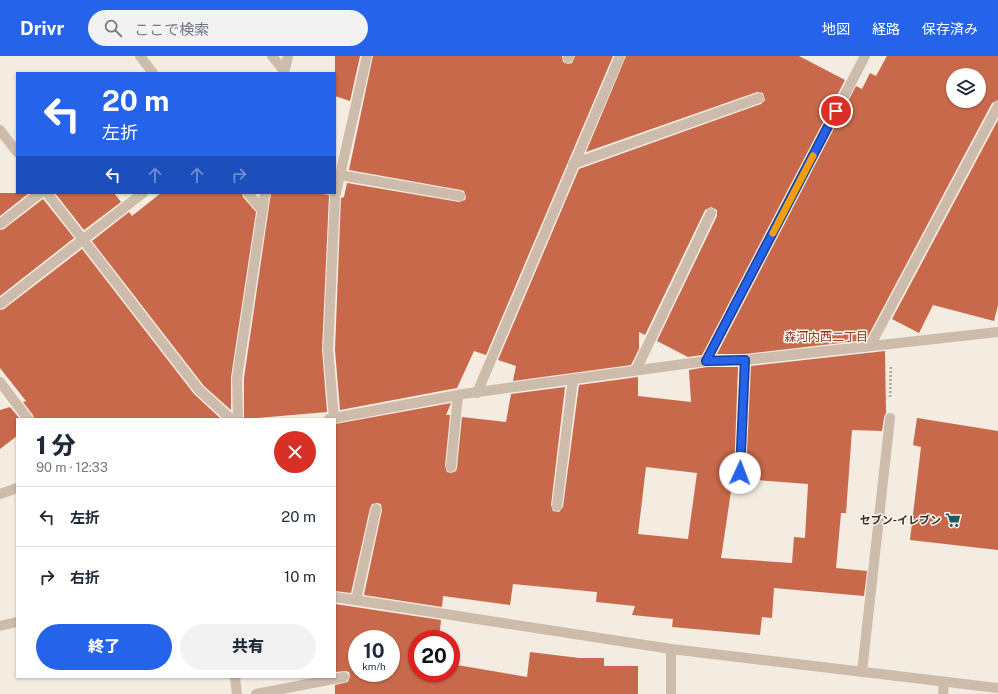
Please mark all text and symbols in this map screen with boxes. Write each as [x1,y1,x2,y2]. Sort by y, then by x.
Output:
search box [88,10,368,46]
text: Drivr [20,17,64,39]
icon: search [102,17,124,39]
text: ここで検索 [134,21,209,38]
text: 地図 [822,21,850,37]
text: 経路 [872,21,900,37]
text: 保存済み [922,21,978,37]
map controls [946,68,986,108]
button: layers [946,68,986,108]
text: 20 m [102,84,169,117]
icon: left [36,88,88,140]
pin [819,94,853,128]
icon: arrive [825,100,847,122]
text: 左折 [102,122,138,143]
icon: left [102,164,124,186]
icon: ahead [144,164,166,186]
icon: ahead [186,164,208,186]
icon: right [228,164,250,186]
district label: 森河内西二丁目 [784,330,868,344]
text: 1 分 [36,431,76,459]
button: close [274,431,316,473]
position arrow [719,452,761,494]
text: 90 m · 12:33 [36,460,108,475]
icon: left [36,506,58,528]
text: 20 m [281,508,316,525]
text: 左折 [70,509,100,526]
supermarket icon: セブン-イレブン [944,511,962,529]
place label: セブン-イレブン [860,514,941,526]
icon: right [36,566,58,588]
text: 10 m [284,568,316,585]
text: 右折 [70,569,100,586]
button: 終了 [36,624,172,670]
button: 共有 [180,624,316,670]
speed limit sign: 20 [408,630,460,682]
text: 10 [363,639,385,663]
text: km/h [362,660,386,672]

